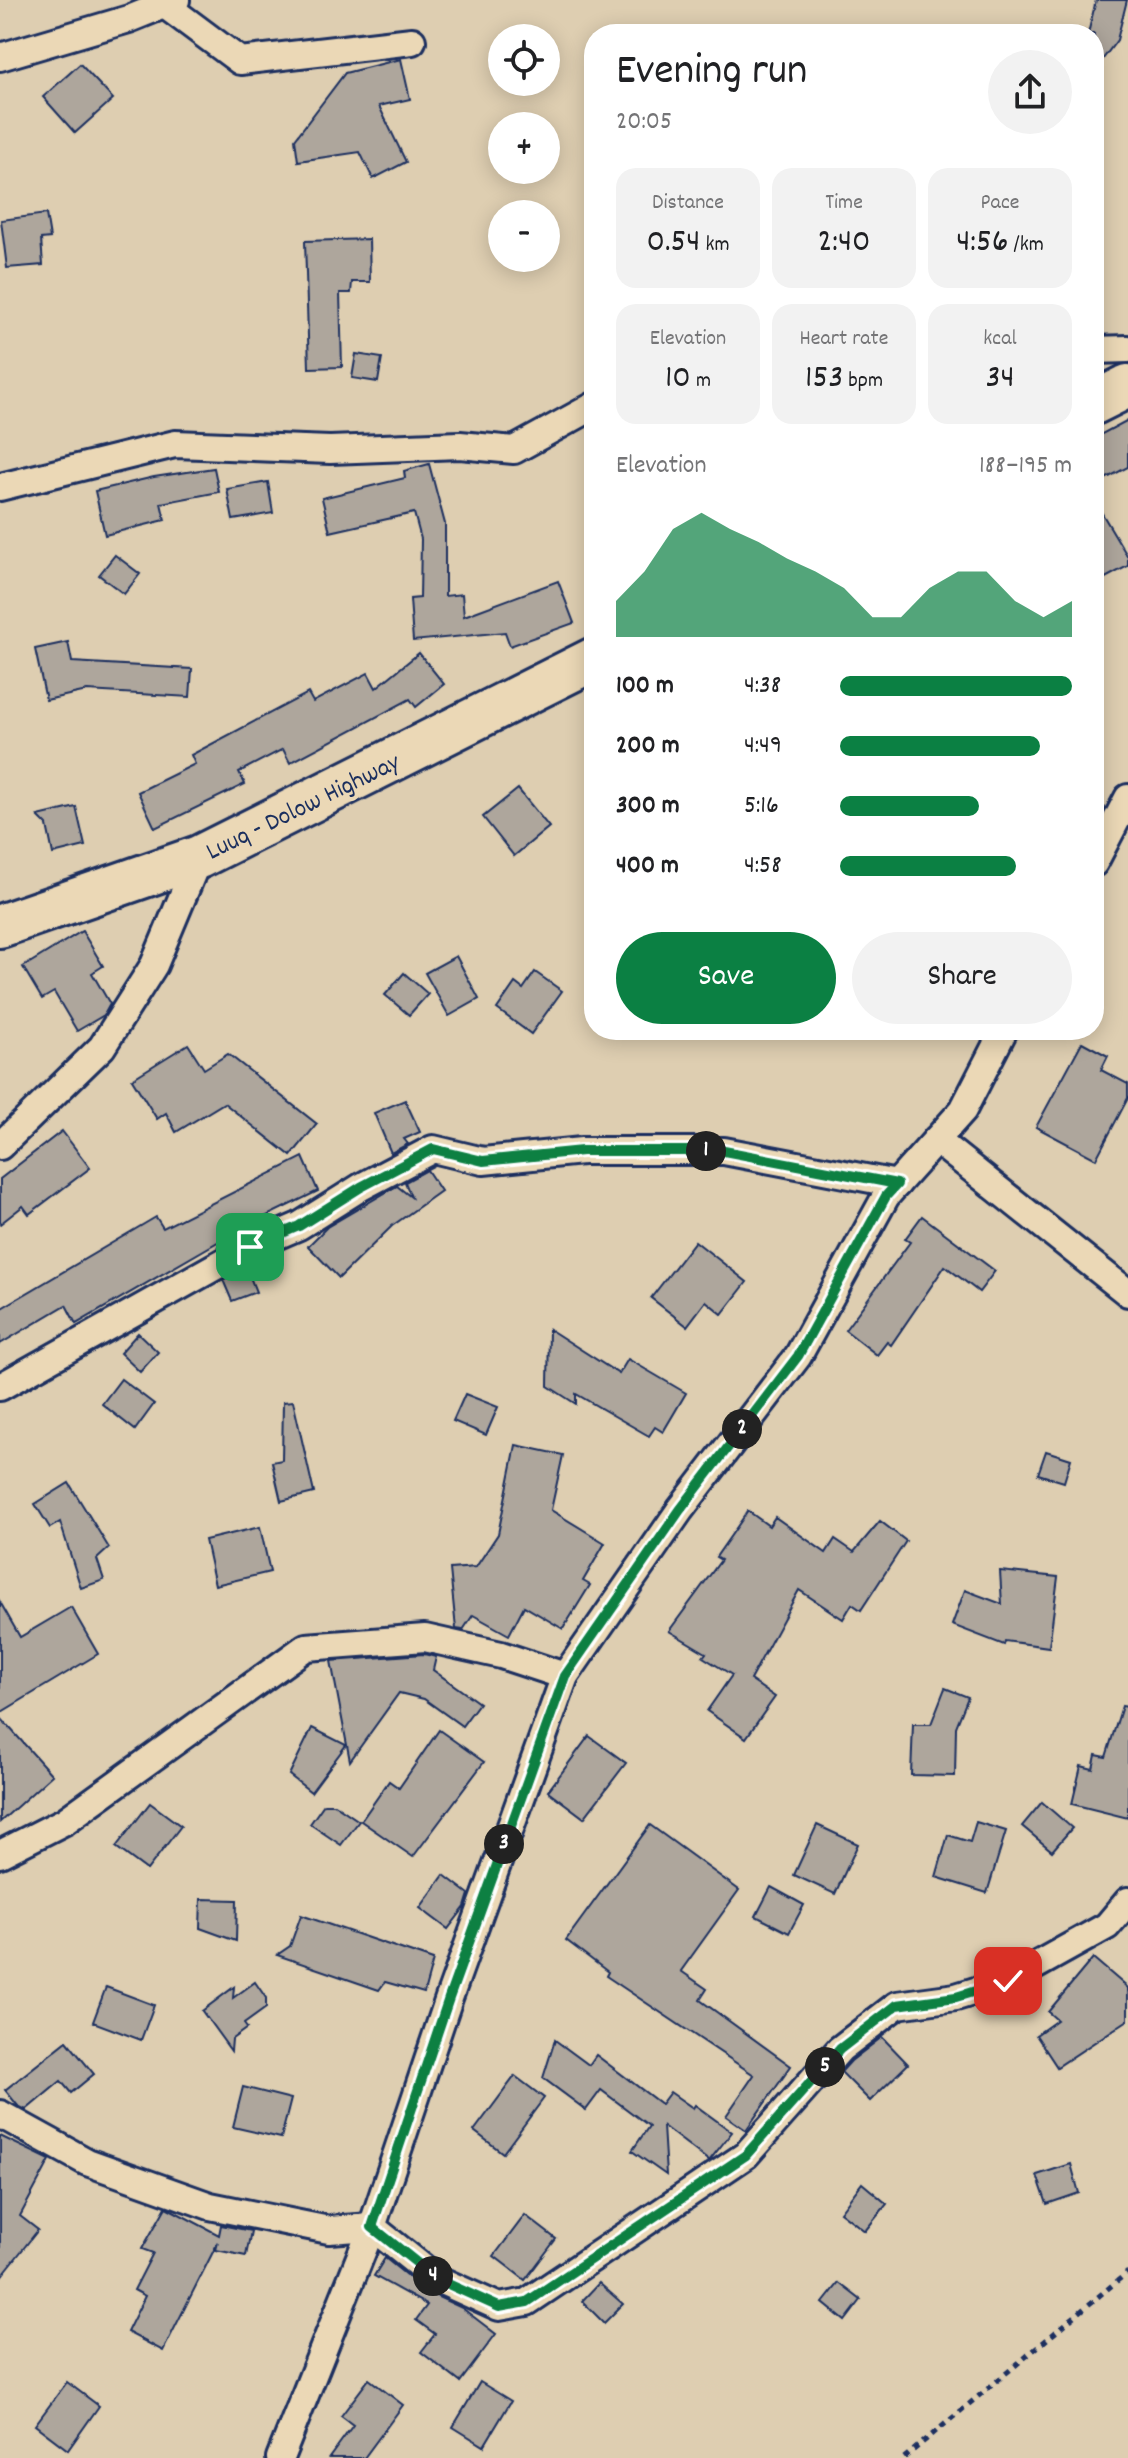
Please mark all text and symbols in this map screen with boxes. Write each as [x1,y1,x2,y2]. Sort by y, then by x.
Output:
map controls [488,24,560,272]
button: locate [488,24,560,96]
text: Evening run [616,42,807,105]
button: share [988,50,1072,134]
text: 20:05 [616,104,672,141]
button: + [488,112,560,184]
text: Distance [652,188,724,219]
text: Time [825,188,863,219]
text: Pace [981,188,1019,219]
button: − [488,200,560,272]
text: 0.54 [646,219,700,268]
text: 2:40 [817,219,871,268]
text: 4:56 [956,219,1008,268]
text: km [700,230,730,261]
text: /km [1008,230,1044,261]
text: Elevation [650,324,726,355]
text: Heart rate [800,324,888,355]
text: kcal [983,324,1017,355]
text: 10 [665,355,691,404]
text: 153 [805,355,843,404]
text: 34 [985,355,1015,404]
text: m [691,366,711,397]
text: bpm [843,366,883,397]
text: Elevation [616,448,706,485]
text: 188–195 m [979,448,1072,485]
text: 100 m [616,668,674,705]
text: 4:38 [744,668,781,705]
text: 200 m [616,728,680,765]
text: 4:49 [744,728,782,765]
street label: Luuq - Dolow Highway [200,745,407,871]
text: 300 m [616,788,680,825]
text: 5:16 [744,788,779,825]
text: 400 m [616,848,679,885]
text: 4:58 [744,848,782,885]
button: Save [616,932,836,1024]
button: Share [852,932,1072,1024]
pin: 1 [686,1131,726,1171]
text: 1 [704,1135,708,1166]
pin [216,1213,284,1281]
icon: arrive [228,1225,272,1269]
pin: 2 [722,1409,762,1449]
text: 2 [737,1413,747,1444]
pin: 3 [484,1824,524,1864]
text: 3 [499,1828,509,1859]
pin [974,1947,1042,2015]
icon: check [986,1959,1030,2003]
pin: 5 [805,2047,845,2087]
text: 5 [820,2051,830,2082]
pin: 4 [413,2256,453,2296]
text: 4 [428,2260,438,2291]

